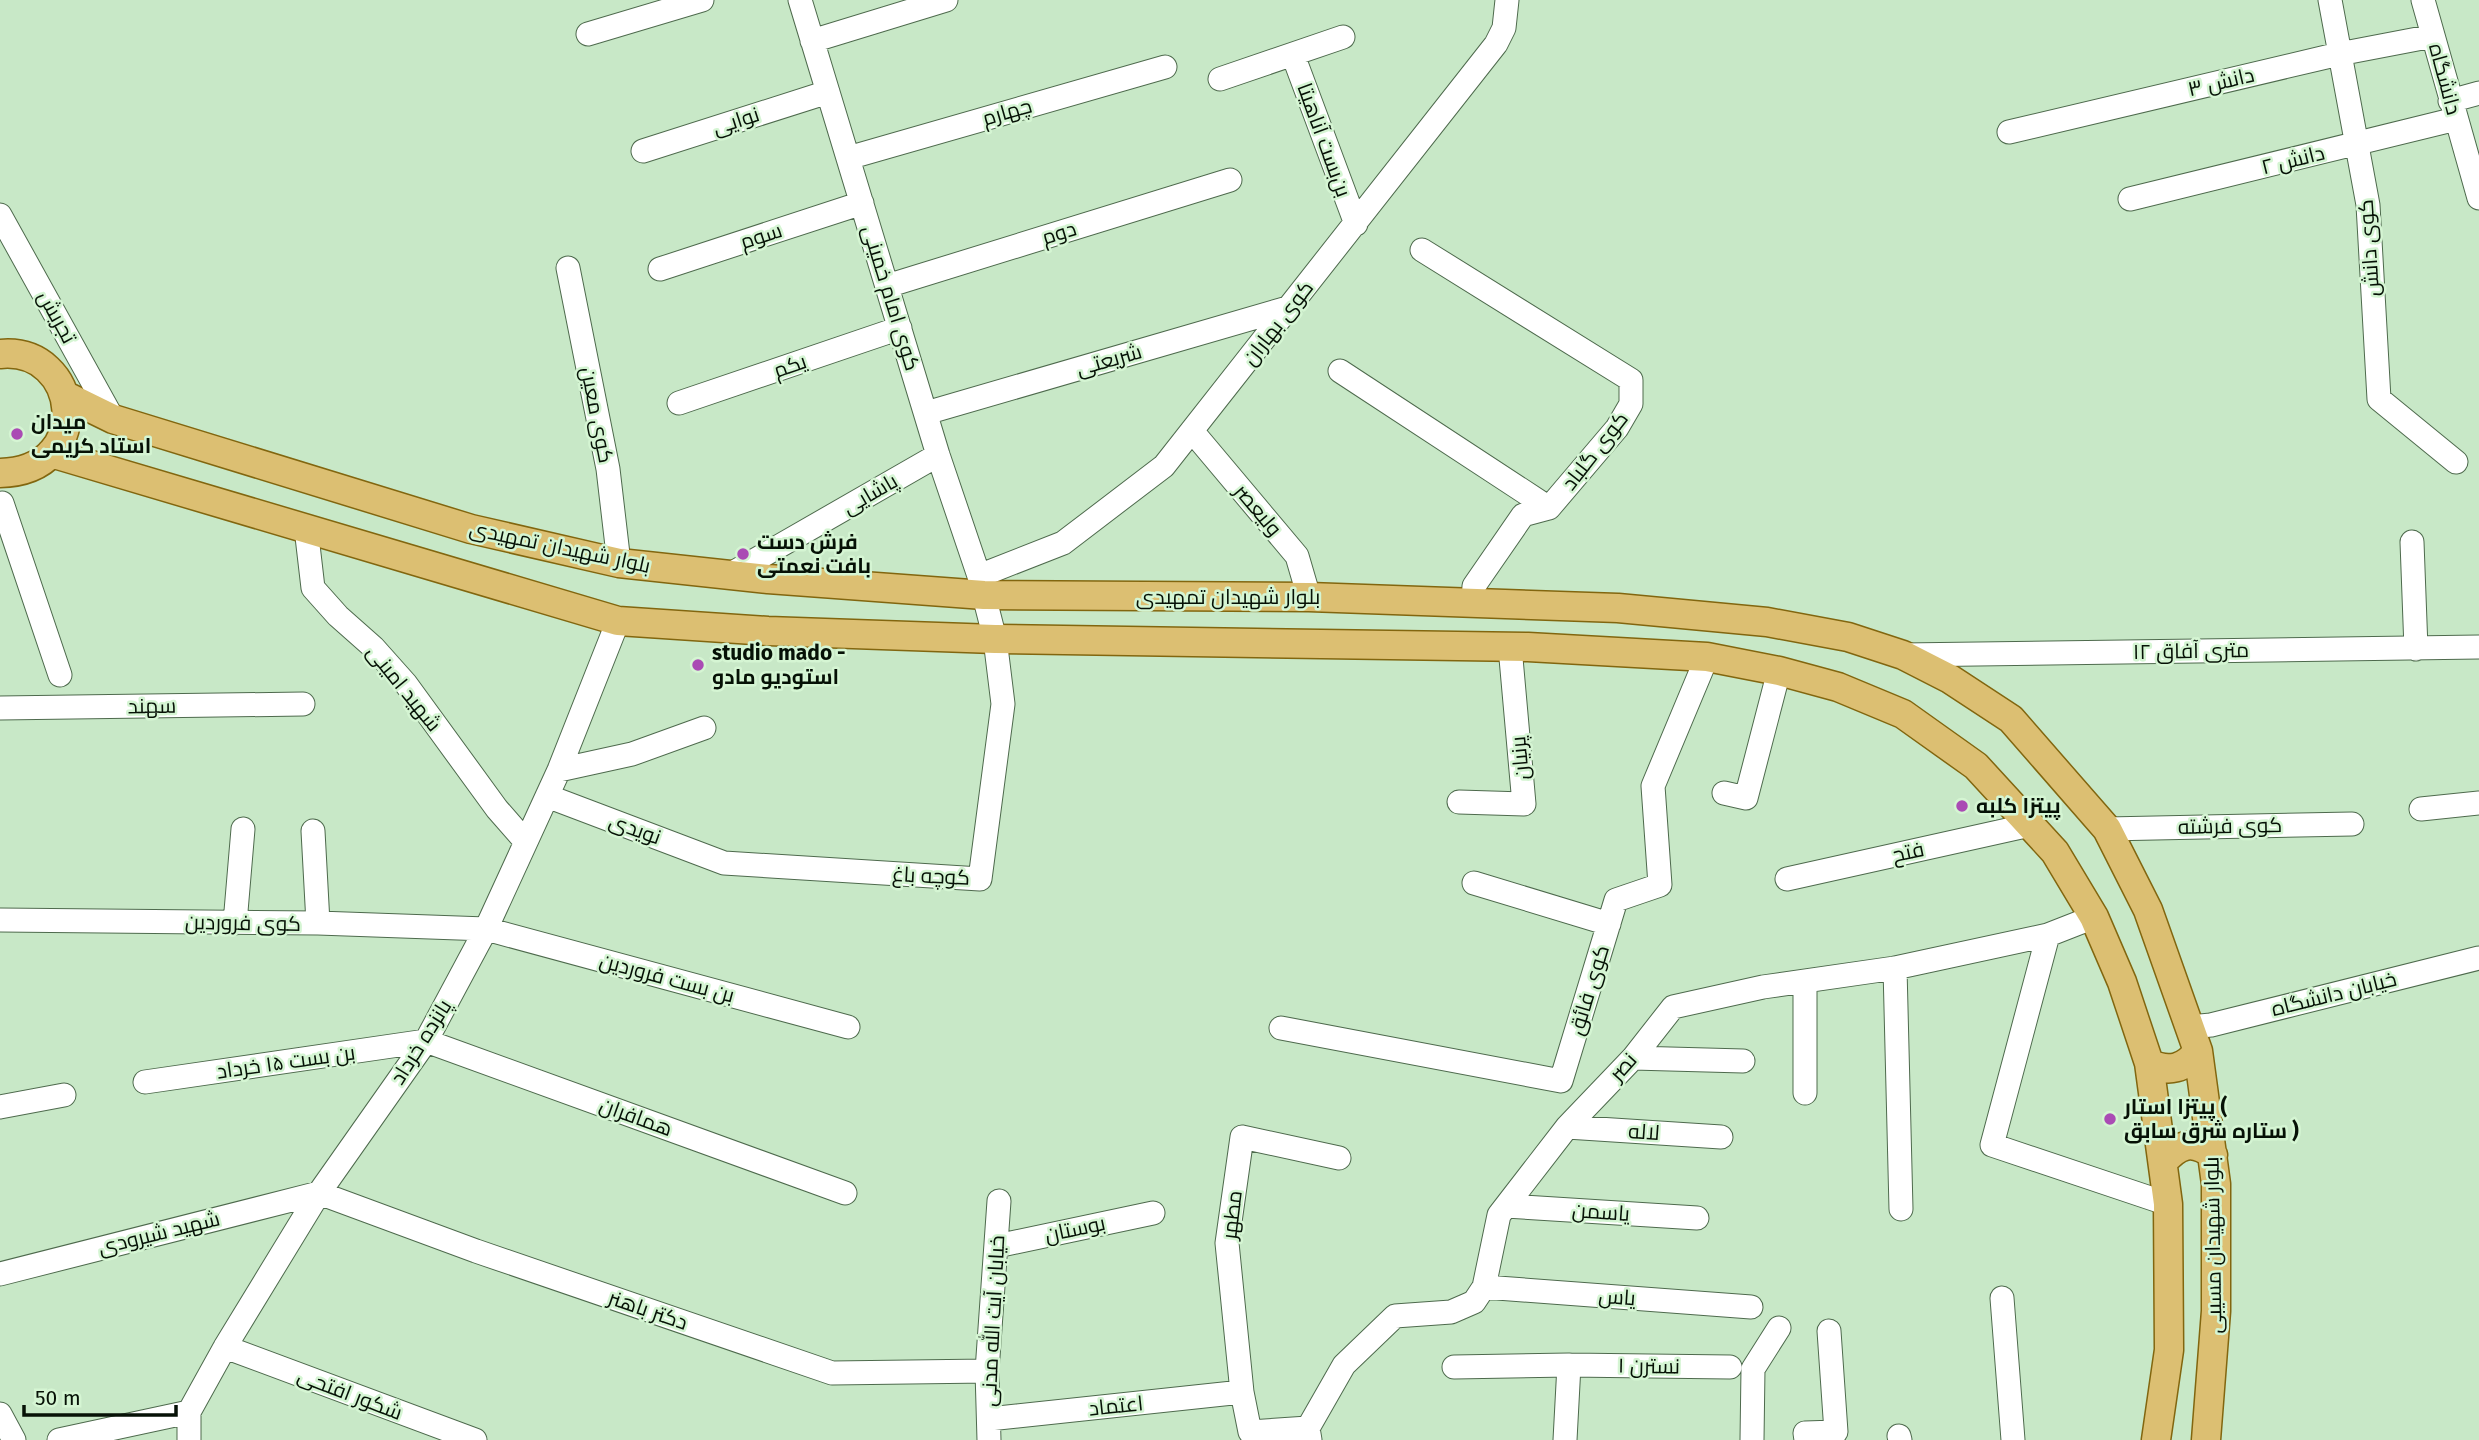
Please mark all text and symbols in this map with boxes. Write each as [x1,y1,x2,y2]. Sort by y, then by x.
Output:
street label: دانشگاه [2423,40,2467,118]
street label: دانش ۳ [2185,62,2257,102]
street label: بن‌بست آناهیتا [1291,79,1357,201]
street label: چهارم [979,93,1035,132]
street label: نوایی [709,101,763,141]
street label: دانش ۲ [2259,140,2327,180]
street label: کوی دانش [2353,199,2385,297]
street label: دوم [1039,215,1080,251]
street label: سوم [737,217,786,256]
street label: کوی امام خمینی [856,222,925,374]
street label: کوی بهاران [1237,275,1319,371]
street label: تجریش [32,286,82,348]
street label: شریعتی [1073,338,1145,382]
street label: یکم [770,348,811,385]
street label: کوی معین [575,365,619,465]
street label: کوی گلباد [1556,406,1634,496]
place label: میدان استاد کریمی [31,409,151,459]
marker: میدان استاد کریمی [9,426,25,442]
street label: پاشایی [838,468,903,521]
street label: ولیعصر [1228,478,1287,541]
street label: بلوار شهیدان تمهیدی [467,515,653,579]
place label: فرش دست بافت نعمتی [757,529,871,579]
marker: فرش دست بافت نعمتی [735,546,751,562]
street label: بلوار شهیدان تمهیدی [1136,584,1320,610]
street label: ۱۲ متری آفاق [2133,637,2249,665]
street label: شهید امینی [361,639,447,737]
place label: studio mado - استودیو مادو [712,640,846,690]
marker: studio mado - استودیو مادو [690,657,706,673]
street label: سهند [127,693,177,719]
street label: پرنیان [1505,735,1536,781]
place label: پیتزا کلبه [1976,793,2061,821]
marker: پیتزا کلبه [1954,798,1970,814]
street label: نویدی [605,808,665,850]
street label: کوی فرشته [2178,812,2282,840]
street label: فتح [1890,836,1927,869]
street label: کوچه باغ [891,861,971,892]
street label: کوی فروردین [185,909,301,937]
street label: کوی فائق [1563,942,1615,1038]
street label: بن بست فروردین [597,947,737,1009]
street label: خیابان دانشگاه [2269,966,2399,1022]
street label: پانزده خرداد [385,994,458,1090]
street label: بن بست ۱۵ خرداد [215,1039,357,1085]
street label: نصر [1603,1047,1642,1087]
street label: همافران [596,1092,676,1142]
place label: پیتزا استار ( ستاره شرق سابق ) [2123,1094,2299,1144]
marker: پیتزا استار ( ستاره شرق سابق ) [2102,1111,2118,1127]
street label: لاله [1627,1118,1661,1146]
street label: بلوار شهیدان مسیبی [2198,1156,2228,1334]
street label: مطهر [1216,1189,1248,1242]
street label: یاسمن [1571,1197,1631,1227]
street label: شهید شیرودی [95,1205,223,1261]
street label: بوستان [1042,1210,1108,1248]
street label: خیابان آیت الله مدنی [975,1235,1010,1407]
street label: یاس [1598,1283,1637,1311]
street label: دکتر باهنر [604,1284,691,1336]
street label: نسترن ۱ [1618,1352,1680,1380]
street label: شکور افتحی [294,1362,406,1426]
scale bar [24,1374,177,1418]
text: 50 m [35,1385,81,1411]
street label: اعتماد [1087,1390,1145,1422]

